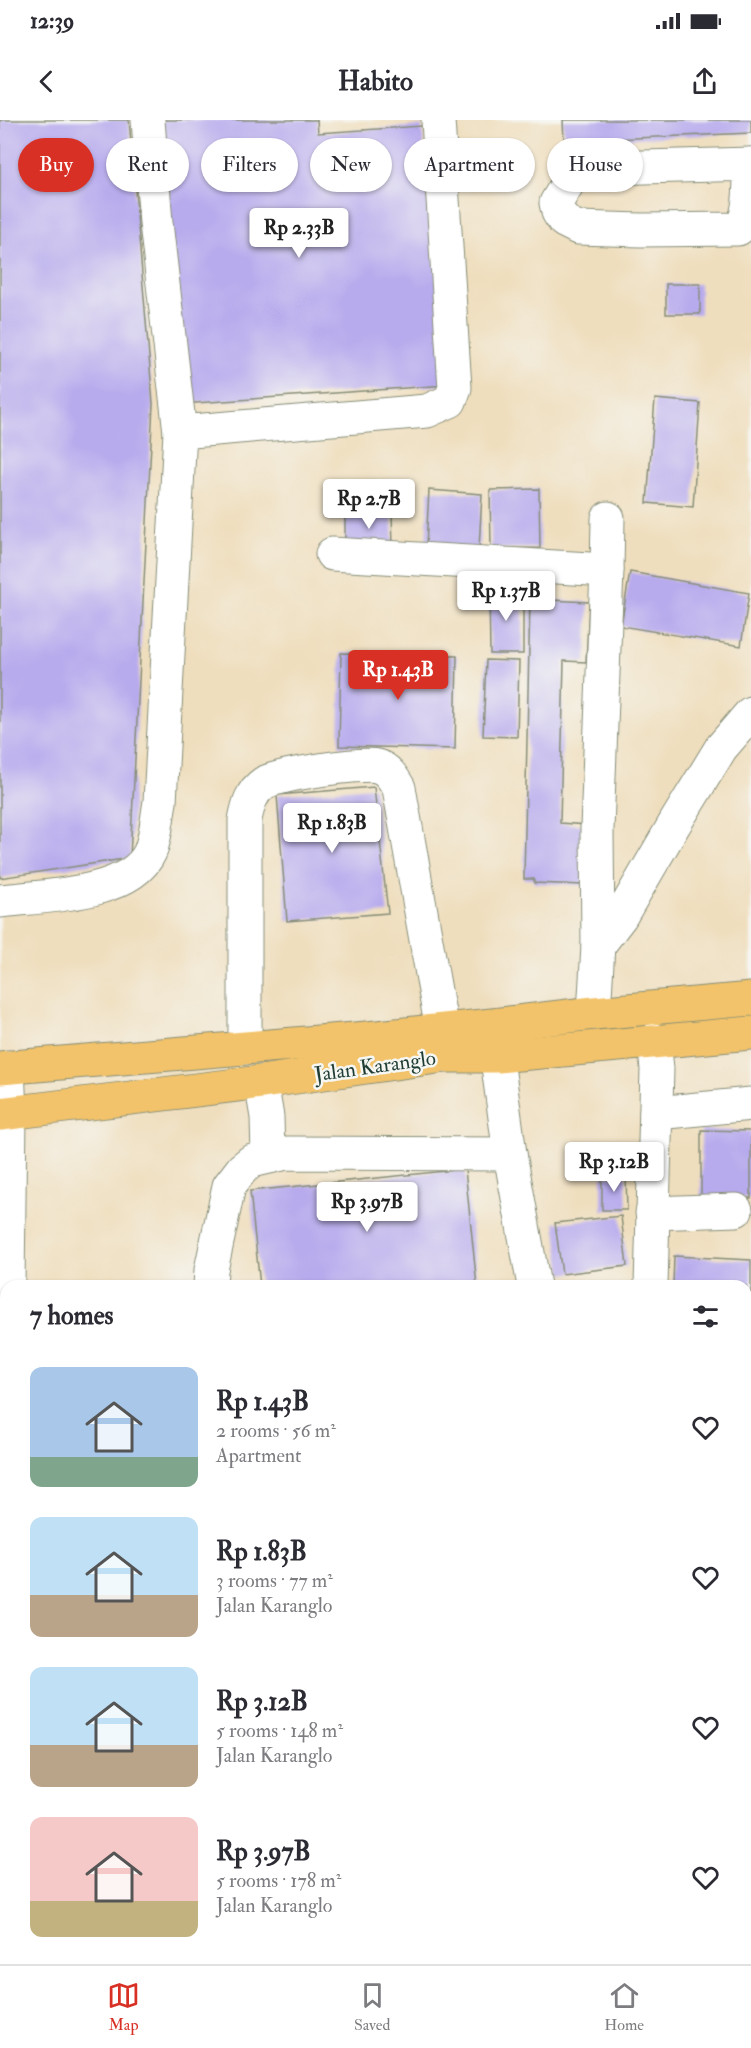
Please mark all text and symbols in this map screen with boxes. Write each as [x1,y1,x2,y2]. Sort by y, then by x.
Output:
text: 12:39 [30,7,74,35]
icon: back [30,65,63,98]
text: Habito [338,65,413,98]
icon: share [688,65,721,98]
chip: Buy [18,138,94,192]
chip: Rent [106,138,189,192]
chip: Filters [201,138,298,192]
chip: New [310,138,392,192]
chip: Apartment [404,138,535,192]
chip: House [547,138,643,192]
pin: Rp 2.33B [237,208,361,259]
text: Rp 2.33B [263,215,335,240]
pin: Rp 2.7B [314,479,424,530]
text: Rp 2.7B [337,486,401,511]
pin: Rp 1.37B [444,571,568,622]
text: Rp 1.37B [471,578,541,603]
pin: Rp 1.43B [336,650,460,701]
text: Rp 1.43B [362,657,434,682]
pin: Rp 1.83B [270,803,394,854]
text: Rp 1.83B [297,810,367,835]
street label: Jalan Karanglo [312,1045,437,1089]
pin: Rp 3.12B [552,1142,676,1193]
text: Rp 3.12B [579,1149,649,1174]
pin: Rp 3.97B [305,1182,429,1233]
text: Rp 3.97B [331,1189,403,1214]
text: 7 homes [30,1300,113,1332]
icon: filters [689,1300,722,1333]
text: Rp 1.43B [216,1386,309,1418]
icon: home [78,1391,150,1463]
icon: heart [689,1411,722,1444]
text: 2 rooms · 56 m² [216,1418,336,1443]
text: Apartment [216,1443,301,1468]
text: Rp 1.83B [216,1536,307,1568]
icon: home [78,1541,150,1613]
icon: heart [689,1561,722,1594]
text: 3 rooms · 77 m² [216,1568,333,1593]
text: Jalan Karanglo [216,1593,332,1618]
text: Rp 3.12B [216,1686,308,1718]
icon: home [78,1691,150,1763]
icon: heart [689,1711,722,1744]
text: 5 rooms · 148 m² [216,1718,343,1743]
text: Jalan Karanglo [216,1743,332,1768]
text: Rp 3.97B [216,1836,311,1868]
icon: home [78,1841,150,1913]
icon: heart [689,1861,722,1894]
text: 5 rooms · 178 m² [216,1868,341,1893]
text: Jalan Karanglo [216,1893,332,1918]
tab: Map [107,1979,140,2035]
tab: Saved [354,1979,390,2035]
tab: Home [604,1979,644,2035]

